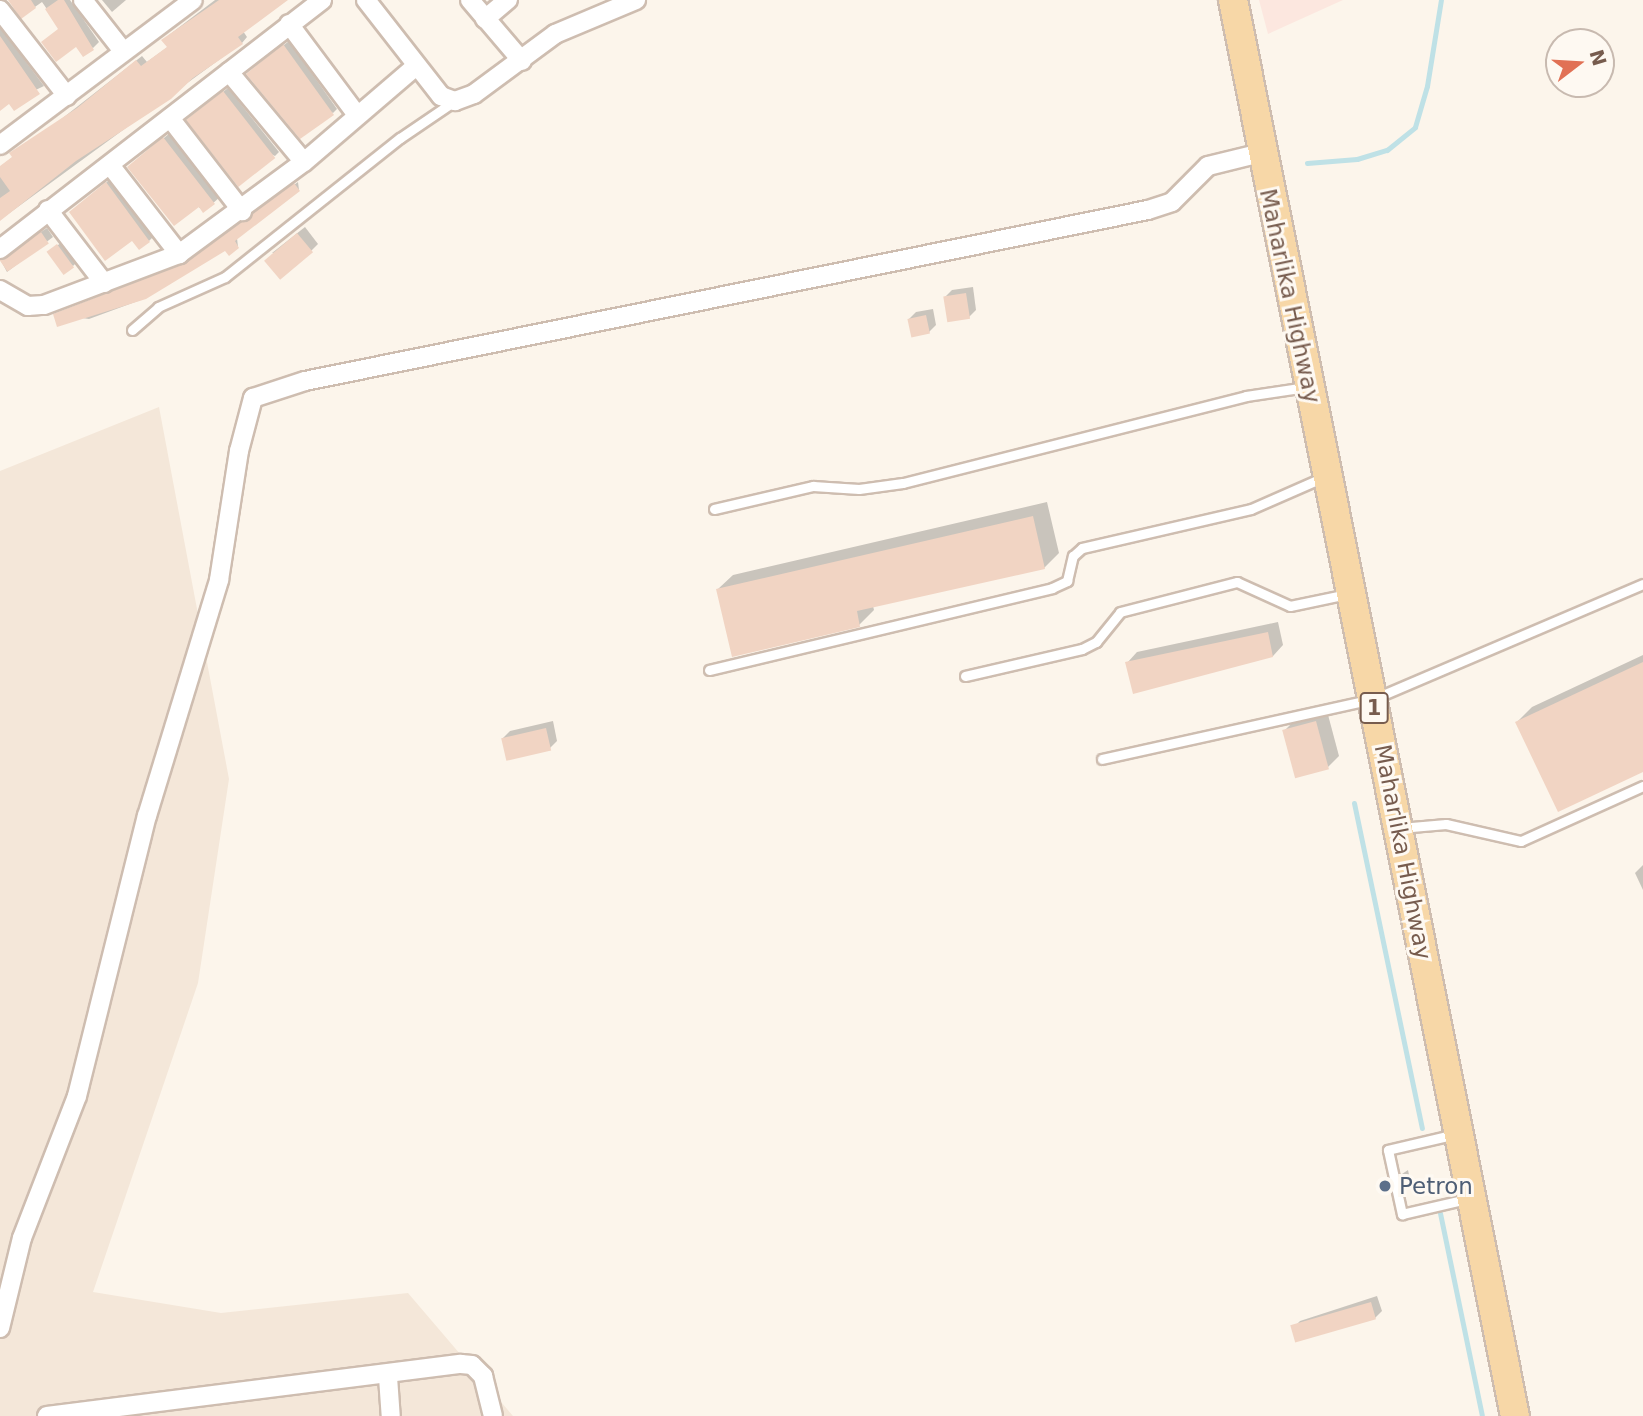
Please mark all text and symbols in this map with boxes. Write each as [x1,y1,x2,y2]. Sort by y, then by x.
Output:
north arrow [1545,28,1615,98]
text: N [1585,47,1611,68]
street label: Maharlika Highway [1254,186,1326,406]
road number: 1 [1358,690,1390,726]
street label: Maharlika Highway [1369,742,1437,962]
place label: Petron [1399,1172,1473,1200]
marker: Petron [1377,1178,1393,1194]

